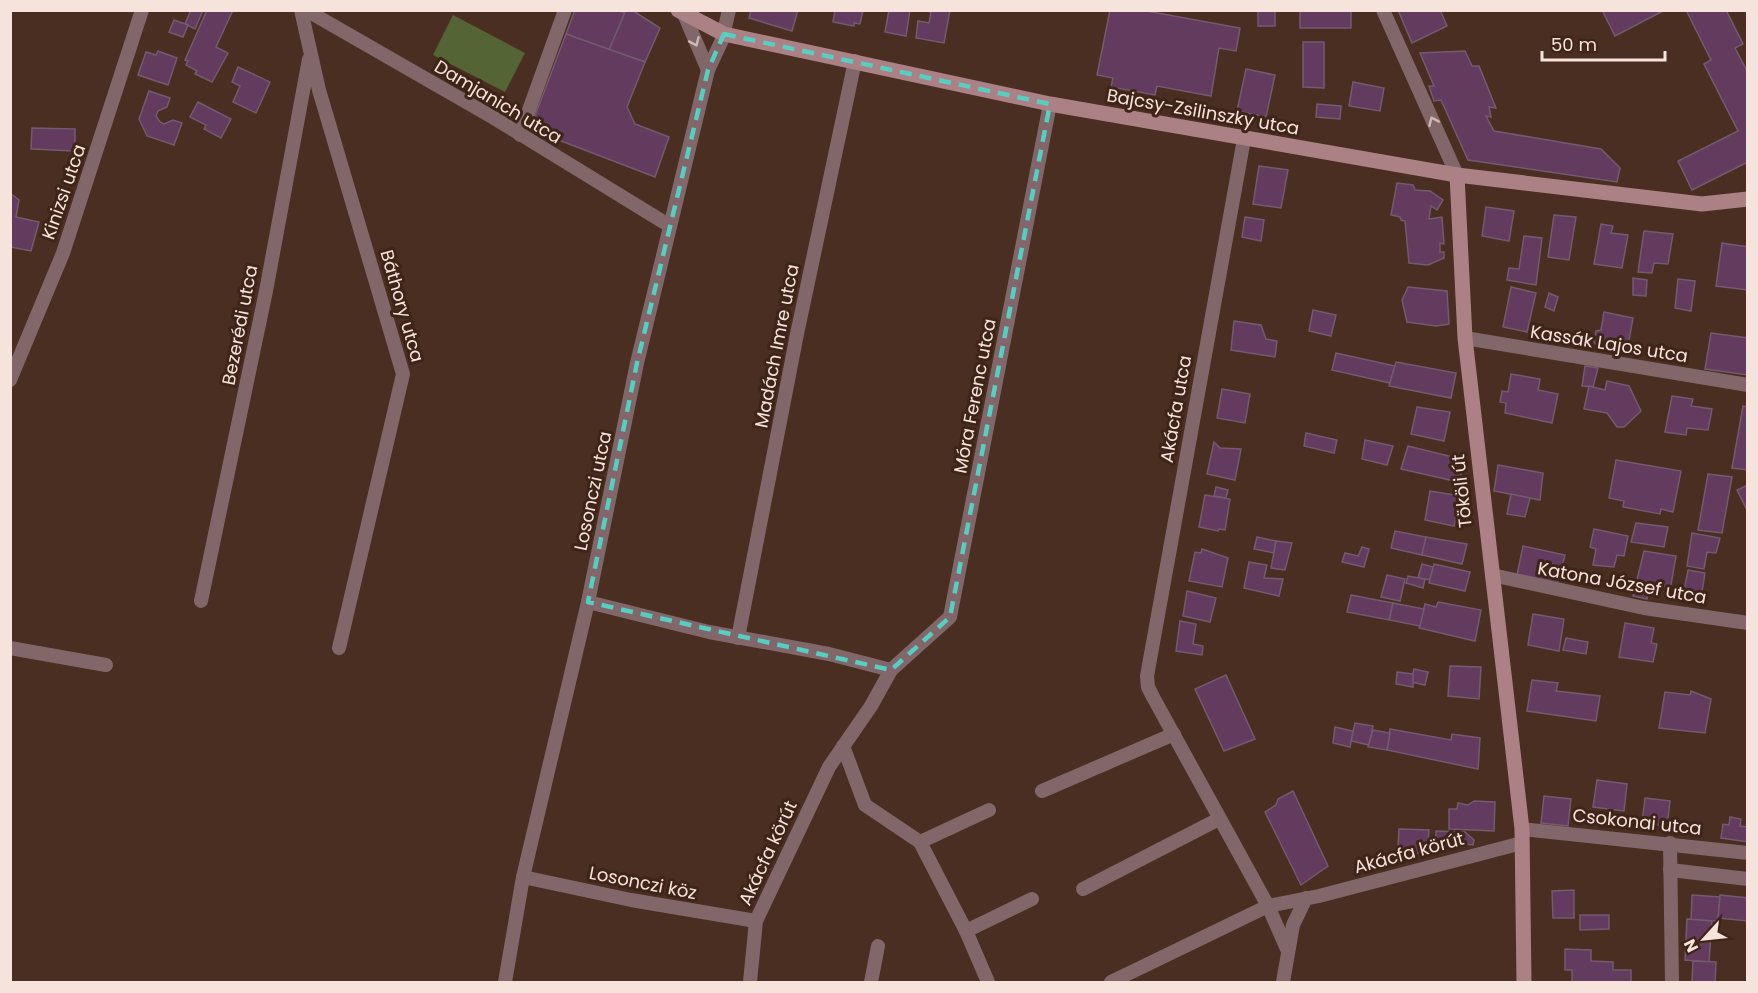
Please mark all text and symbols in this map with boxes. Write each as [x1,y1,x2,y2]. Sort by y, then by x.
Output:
scale bar [1542,24,1665,62]
text: 50 m [1551,32,1597,57]
one-way arrow [688,36,700,47]
street label: Damjanich utca [430,54,567,149]
street label: Bajcsy-Zsilinszky utca [1105,82,1301,141]
one-way arrow [1428,117,1440,128]
street label: Kinizsi utca [36,141,91,243]
street label: Báthory utca [375,247,430,365]
street label: Madách Imre utca [748,262,805,430]
street label: Bezerédi utca [216,263,263,387]
street label: Móra Ferenc utca [947,316,1002,475]
street label: Kassák Lajos utca [1528,319,1690,368]
street label: Akácfa utca [1154,353,1197,465]
street label: Losonczi utca [568,429,617,553]
street label: Tököli út [1445,453,1478,529]
street label: Katona József utca [1536,555,1709,610]
street label: Akácfa körút [732,796,803,909]
street label: Csokonai utca [1571,802,1703,841]
street label: Akácfa körút [1351,826,1467,879]
street label: Losonczi köz [587,860,699,905]
north arrow [1674,909,1734,969]
text: N [1678,935,1704,956]

